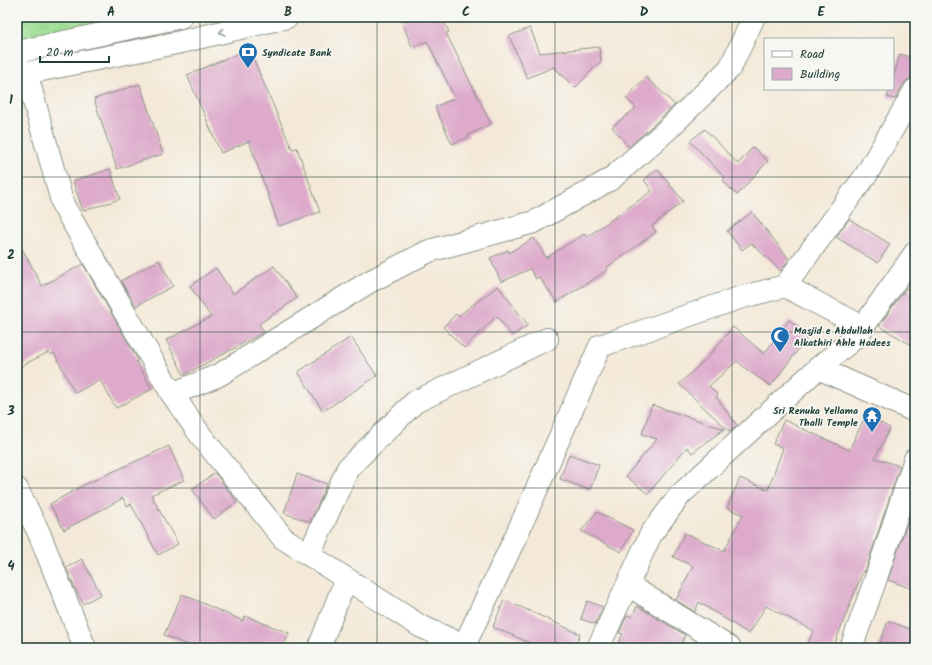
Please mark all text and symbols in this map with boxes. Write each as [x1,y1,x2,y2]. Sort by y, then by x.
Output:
text: A [107,2,115,23]
text: B [284,2,292,23]
text: C [462,2,470,23]
text: D [640,2,649,23]
text: E [817,2,825,23]
one-way arrow [218,28,225,36]
scale bar [40,38,109,64]
legend [764,38,894,90]
bank icon: Syndicate Bank [237,41,259,69]
text: 20 m [46,43,74,62]
place label: Syndicate Bank [262,45,332,61]
text: Road [800,45,825,64]
text: Building [800,65,840,84]
text: 1 [9,90,13,111]
text: 2 [7,245,15,266]
place label: Masjid e Abdullah Alkathiri Ahle Hadees [794,323,891,351]
mosque icon: Masjid e Abdullah Alkathiri Ahle Hadees [769,325,791,353]
text: 3 [6,401,15,422]
place label: Sri Renuka Yellama Thalli Temple [773,403,858,431]
temple icon: Sri Renuka Yellama Thalli Temple [861,405,883,433]
text: 4 [7,556,15,577]

